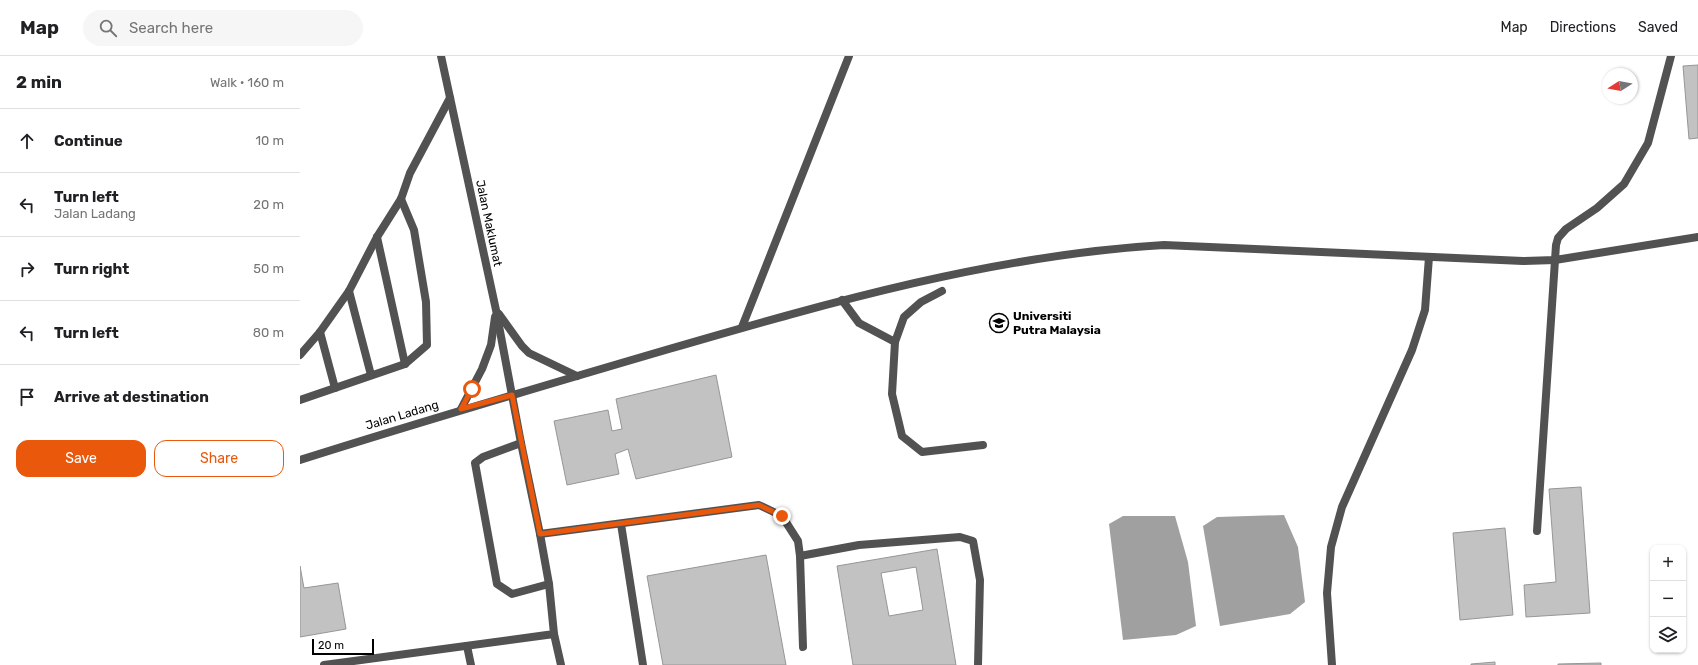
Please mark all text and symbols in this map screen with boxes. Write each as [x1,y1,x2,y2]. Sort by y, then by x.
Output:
search box [83,10,363,46]
text: Map [20,16,59,39]
icon: search [97,17,119,39]
text: Search here [129,19,213,37]
text: Map [1501,19,1528,36]
text: Directions [1550,19,1616,36]
text: Saved [1638,19,1678,36]
north arrow [1602,68,1638,104]
text: 2 min [16,72,62,92]
text: Walk · 160 m [210,75,284,90]
icon: ahead [16,130,38,152]
text: Continue [54,132,123,150]
text: 10 m [255,133,284,148]
street label: Jalan Maklumat [473,178,505,268]
text: Turn left [54,188,119,206]
icon: left [16,194,38,216]
text: 20 m [253,197,284,212]
text: Jalan Ladang [54,206,136,221]
icon: right [16,258,38,280]
text: Turn right [54,260,129,278]
text: 50 m [253,261,284,276]
place label: Universiti Putra Malaysia [1013,309,1101,337]
school or university icon: Universiti Putra Malaysia [988,312,1010,334]
icon: left [16,322,38,344]
text: Turn left [54,324,119,342]
text: 80 m [253,325,284,340]
route start [463,380,481,398]
icon: arrive [16,386,38,408]
text: Arrive at destination [54,388,209,406]
street label: Jalan Ladang [364,397,440,433]
button: Save [16,440,146,477]
button: Share [154,440,284,477]
route end [773,507,791,525]
map controls [1650,545,1686,653]
button: + [1650,545,1686,581]
button: − [1650,581,1686,617]
button: layers [1650,617,1686,653]
scale bar [312,637,374,656]
text: 20 m [318,639,344,652]

